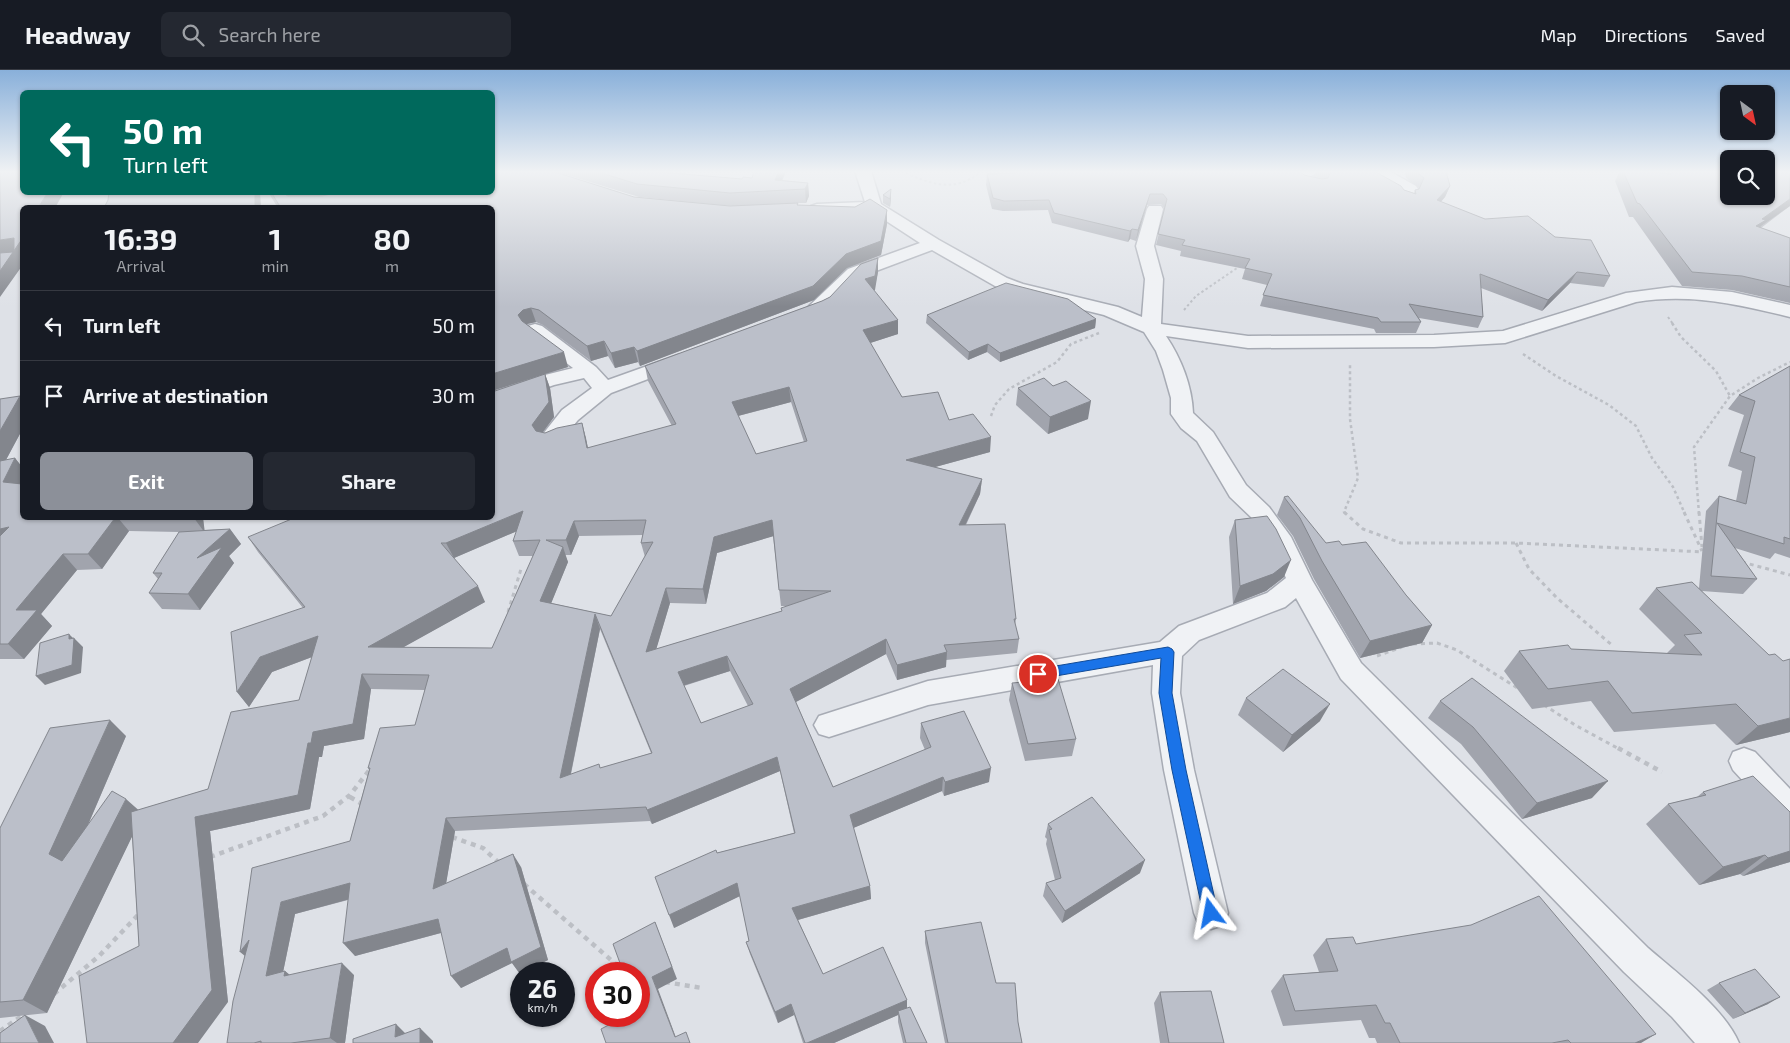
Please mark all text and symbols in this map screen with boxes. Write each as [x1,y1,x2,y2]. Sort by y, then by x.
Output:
search box [161,12,511,57]
text: Headway [25,20,131,49]
icon: search [179,21,207,49]
text: Search here [219,23,321,46]
text: Map [1540,24,1577,46]
text: Directions [1605,24,1688,46]
text: Saved [1716,24,1765,46]
north arrow [1720,85,1775,140]
map controls [1720,85,1775,205]
text: 50 m [123,109,203,151]
icon: left [40,110,105,175]
button: search [1720,150,1775,205]
text: Turn left [123,151,208,177]
text: 16:39 [104,220,177,256]
text: 1 [269,220,282,256]
text: 80 [373,220,411,256]
text: Arrival [116,256,165,275]
text: min [262,256,289,275]
text: m [385,256,399,275]
icon: left [40,312,68,340]
text: Turn left [83,314,160,337]
text: 50 m [432,314,475,337]
icon: arrive [40,382,68,410]
text: Arrive at destination [83,384,268,407]
text: 30 m [432,384,475,407]
button: Exit [40,452,253,510]
button: Share [263,452,475,510]
pin [1017,653,1059,695]
icon: arrive [1024,660,1052,688]
position arrow [1184,886,1236,938]
speed limit sign: 30 [585,962,650,1027]
text: 26 [528,973,557,1003]
text: km/h [528,1000,557,1014]

